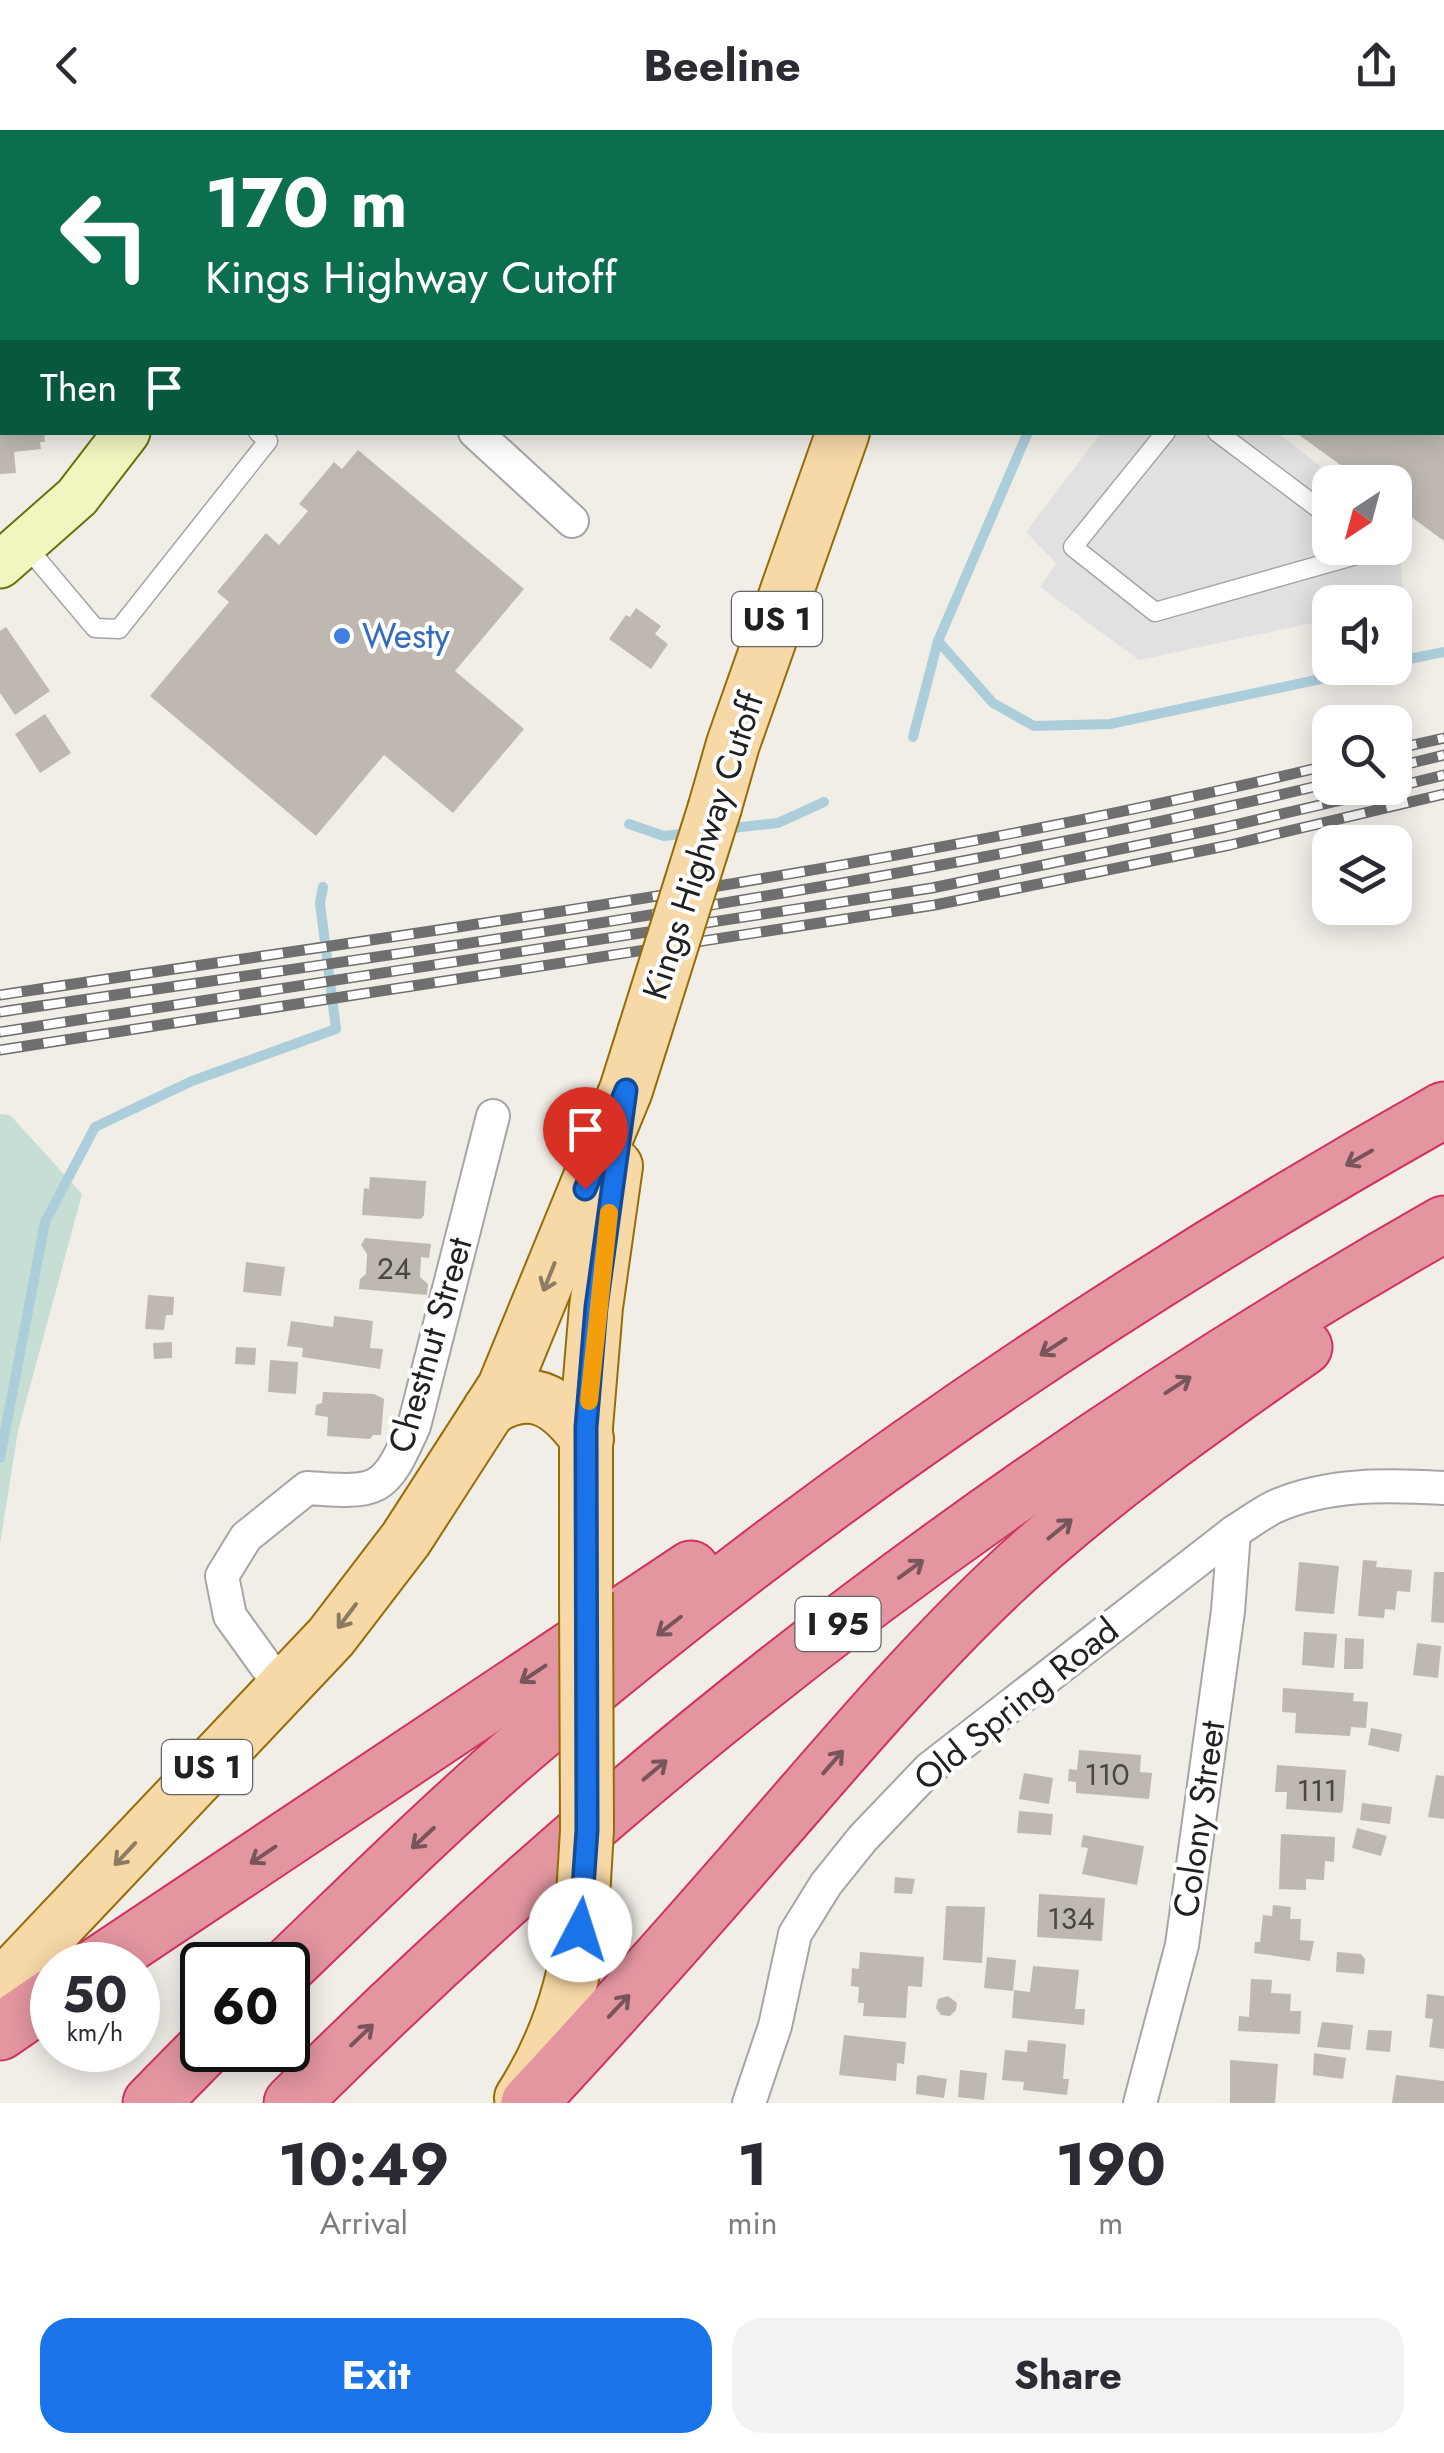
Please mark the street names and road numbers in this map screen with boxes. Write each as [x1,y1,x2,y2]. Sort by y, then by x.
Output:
road number: US 1 [732,592,822,646]
street label: Kings Highway Cutoff [630,685,777,1006]
street label: Chestnut Street [375,1231,485,1459]
road number: I 95 [796,1597,880,1651]
street label: Old Spring Road [903,1606,1129,1802]
street label: Colony Street [1160,1717,1238,1920]
road number: US 1 [162,1740,252,1794]

